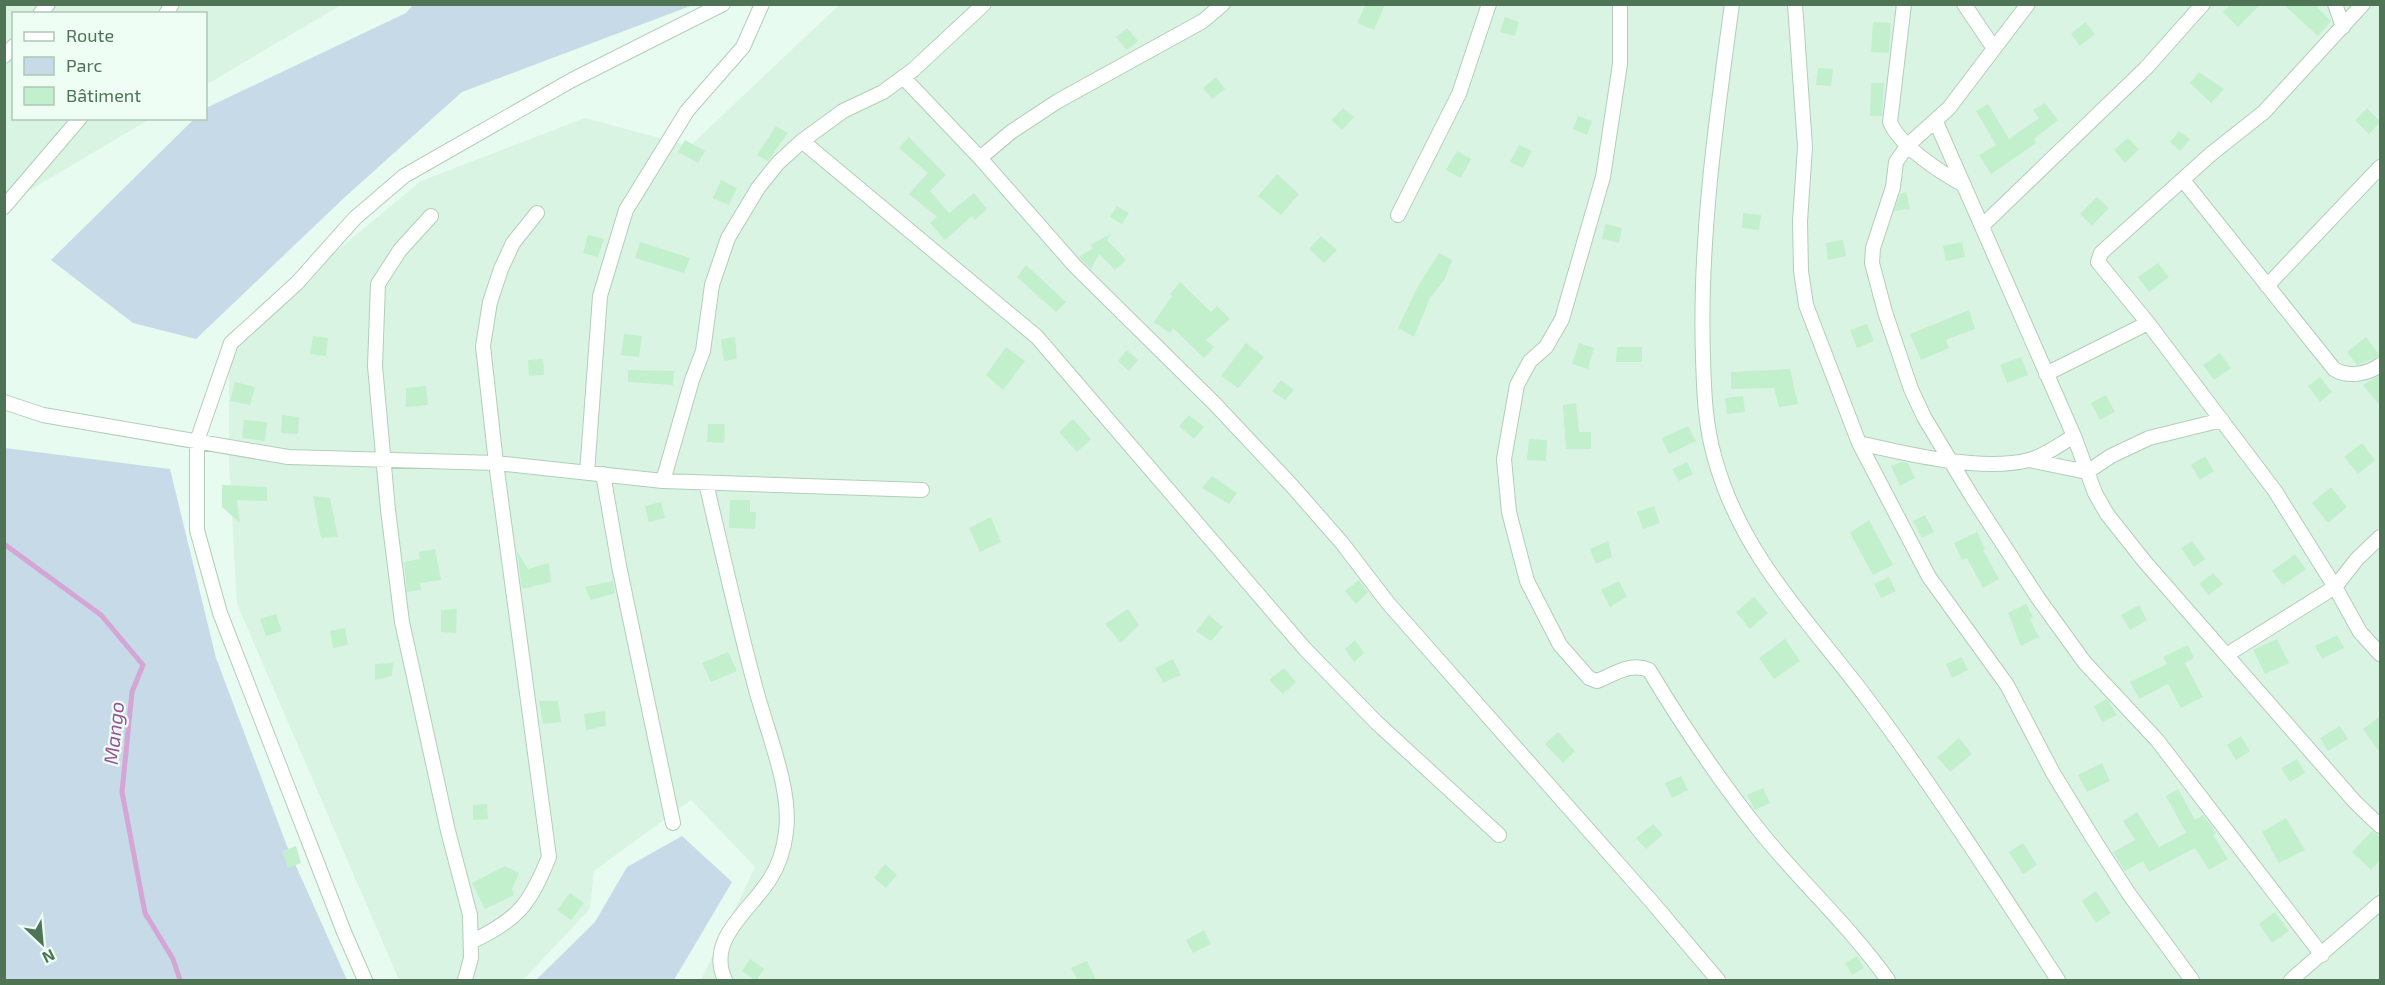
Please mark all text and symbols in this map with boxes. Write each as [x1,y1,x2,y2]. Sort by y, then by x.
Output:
legend [12,12,207,120]
text: Route [66,24,114,46]
text: Parc [66,54,102,76]
text: Bâtiment [66,84,141,106]
water label: Mango [98,700,128,766]
north arrow [12,913,72,973]
text: N [39,946,58,968]

